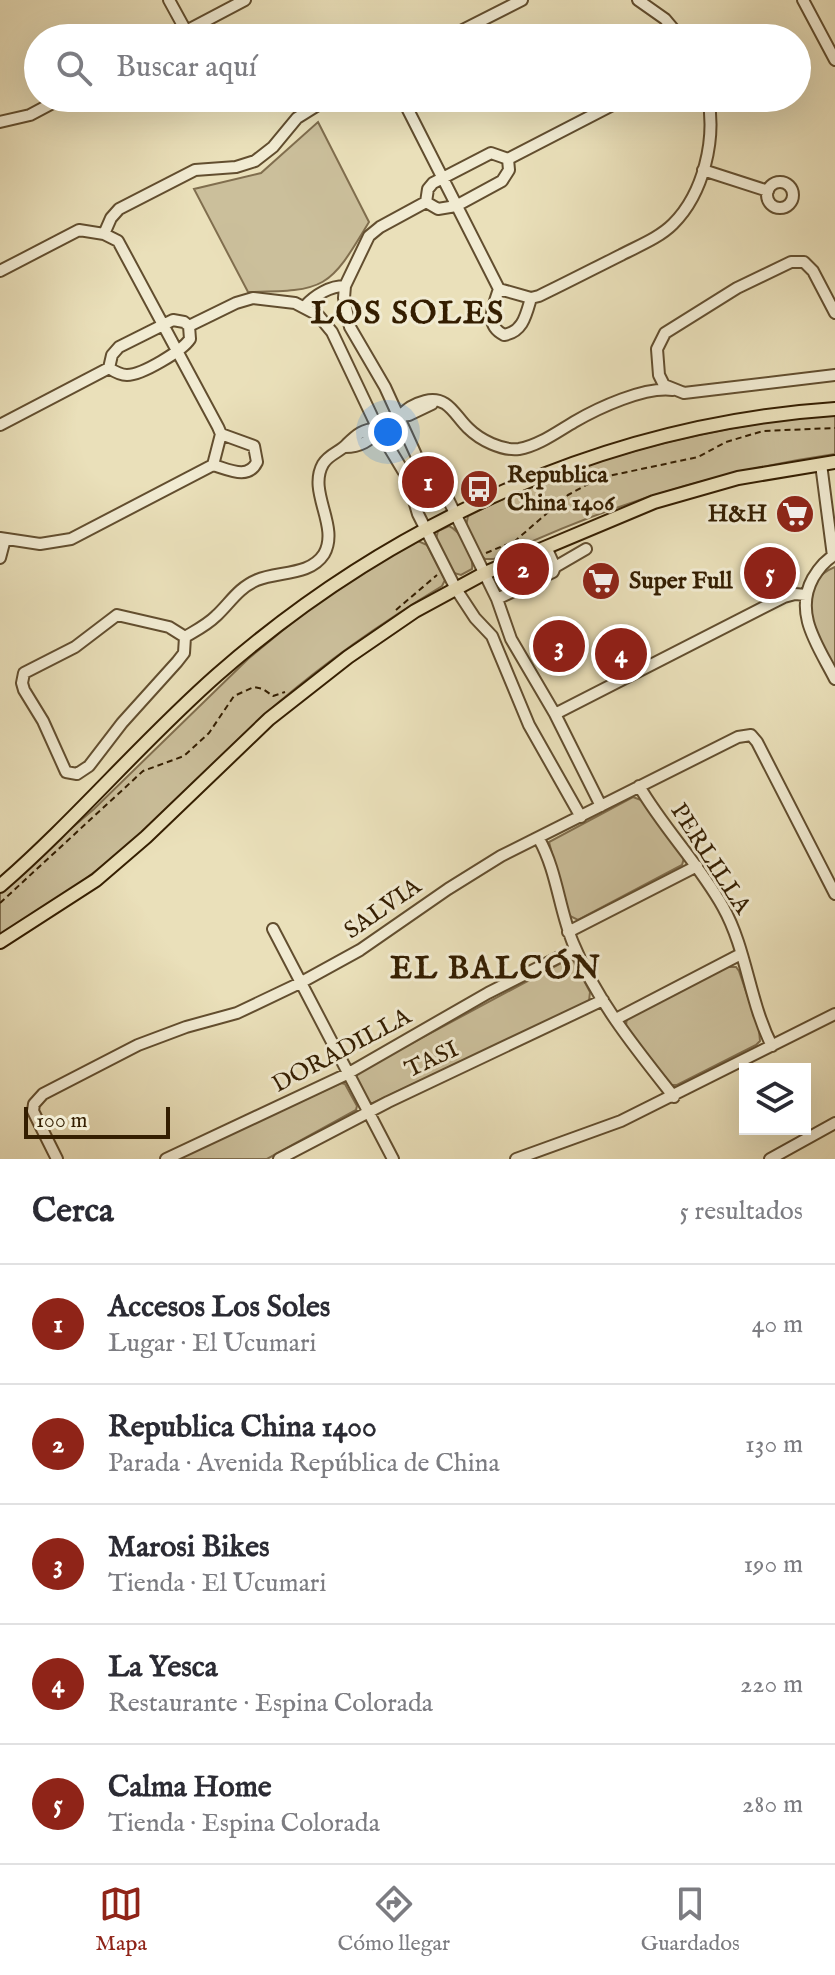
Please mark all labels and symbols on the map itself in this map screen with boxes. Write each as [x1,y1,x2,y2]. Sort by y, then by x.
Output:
district label: LOS SOLES [311,294,505,335]
your location [368,412,408,452]
pin: 1 [402,452,454,512]
place label: Republica China 1406 [507,460,615,519]
bus stop icon: Republica China 1406 [458,468,500,510]
supermarket icon: H&H [774,493,816,535]
place label: H&H [708,499,767,530]
pin: 2 [497,539,549,599]
pin: 5 [744,543,796,603]
supermarket icon: Super Full [580,560,622,602]
place label: Super Full [629,566,733,597]
pin: 3 [533,616,585,676]
pin: 4 [595,624,647,684]
street label: PERLILLA [663,798,758,921]
street label: SALVIA [338,871,428,947]
district label: EL BALCÓN [390,948,602,990]
street label: DORADILLA [267,1001,417,1101]
street label: TASI [400,1034,464,1086]
scale bar [24,1103,170,1139]

